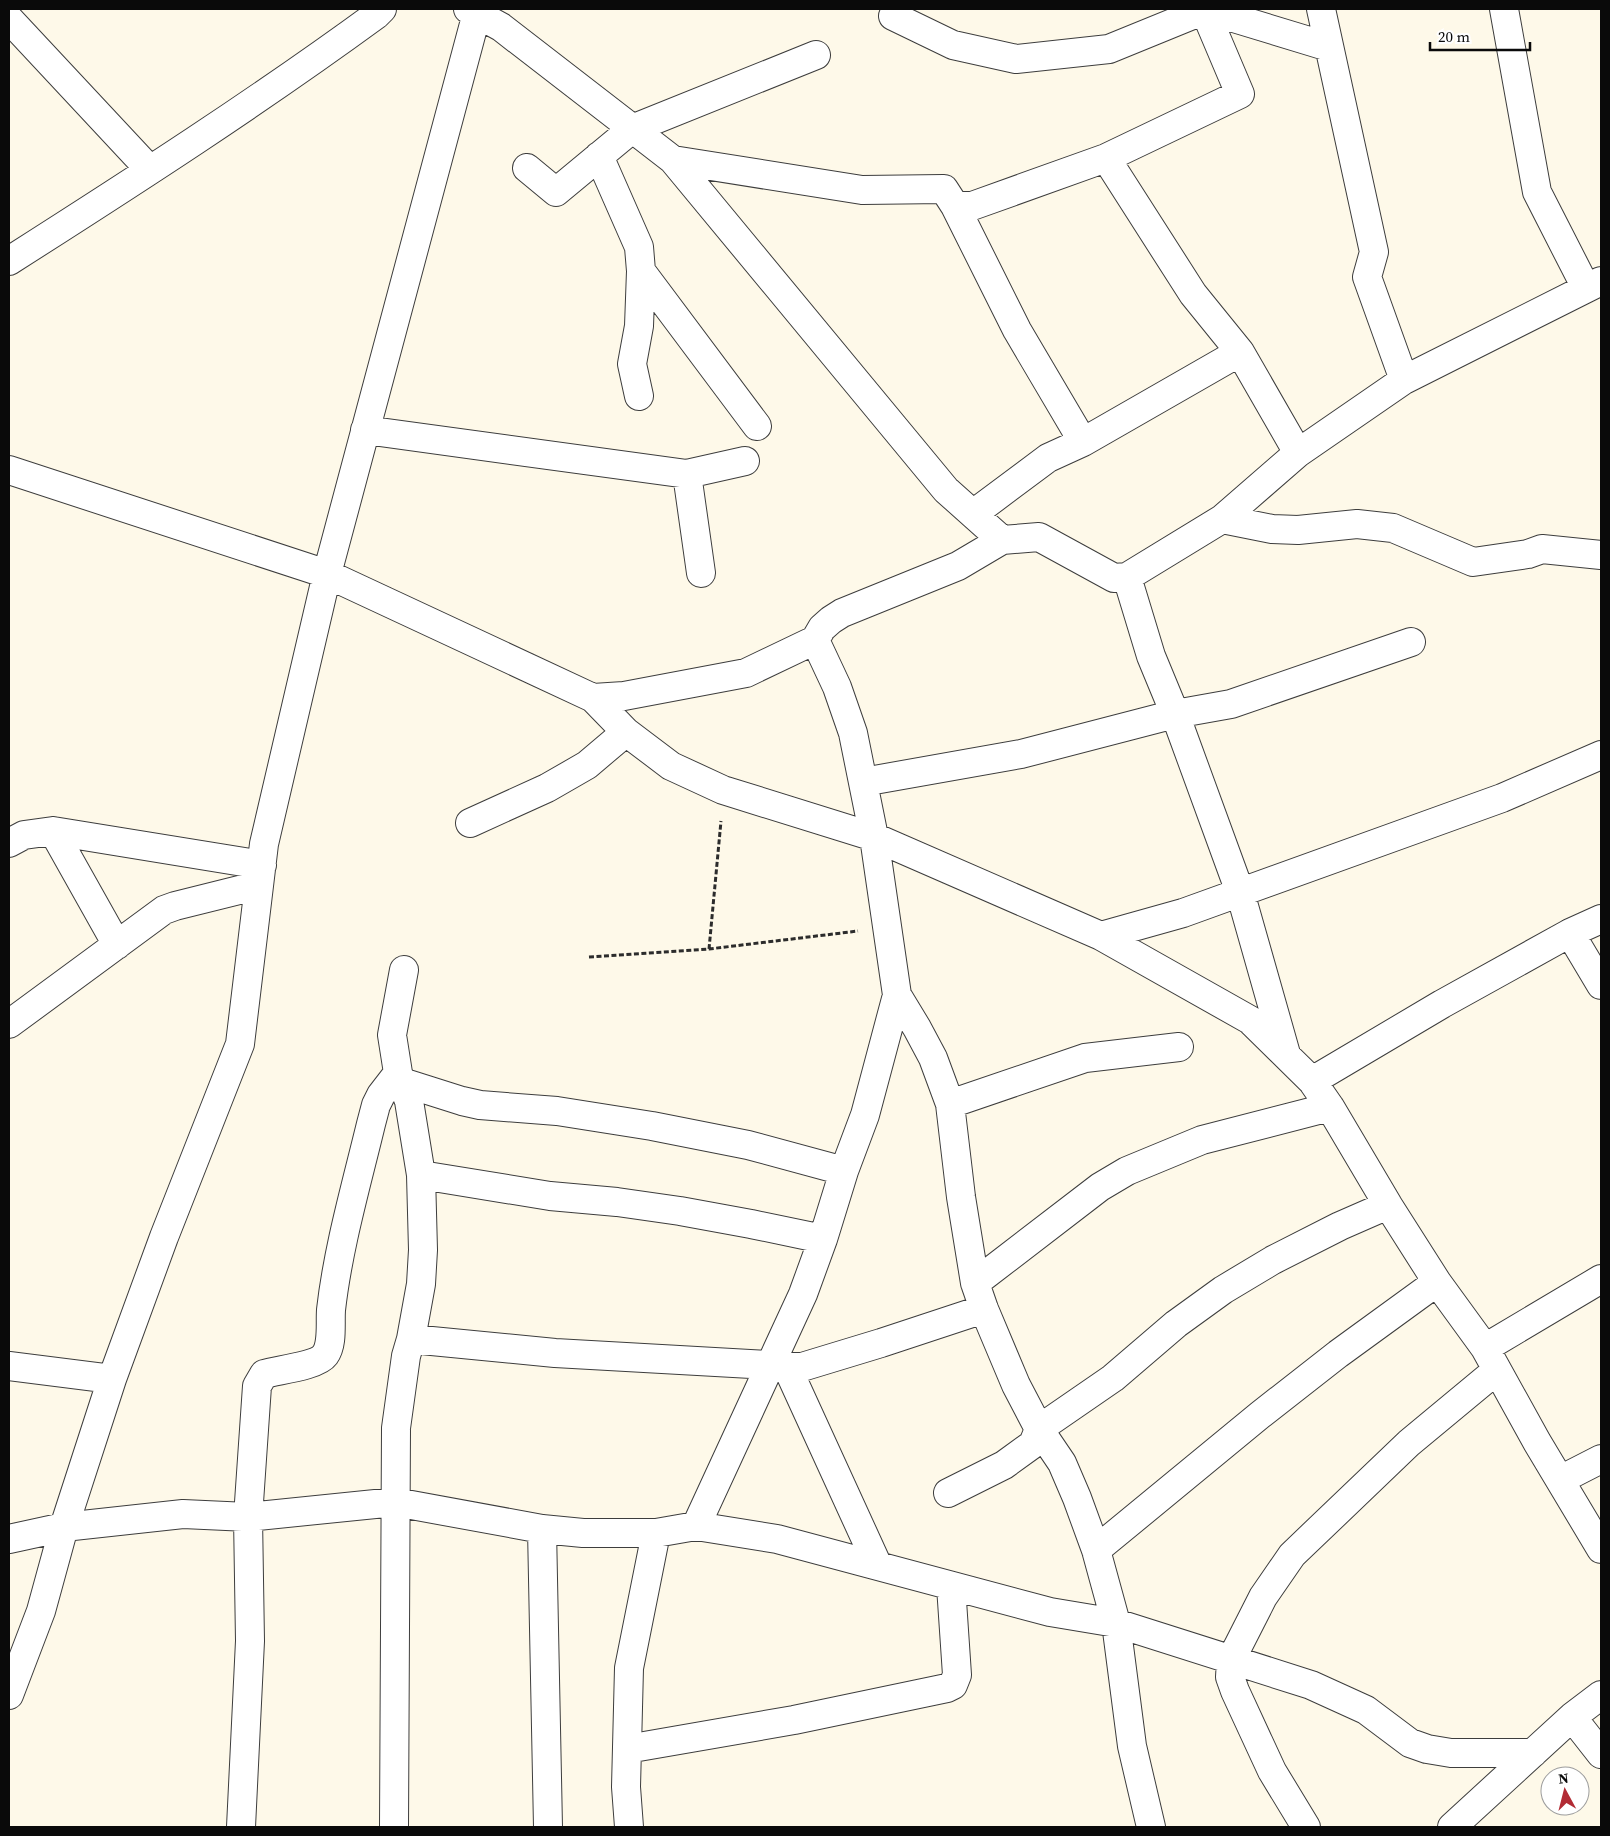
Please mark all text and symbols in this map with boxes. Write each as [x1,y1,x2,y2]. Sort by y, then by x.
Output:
scale bar [1430,20,1530,52]
text: 20 m [1438,26,1470,47]
north arrow [1540,1766,1590,1816]
text: N [1557,1768,1570,1789]

